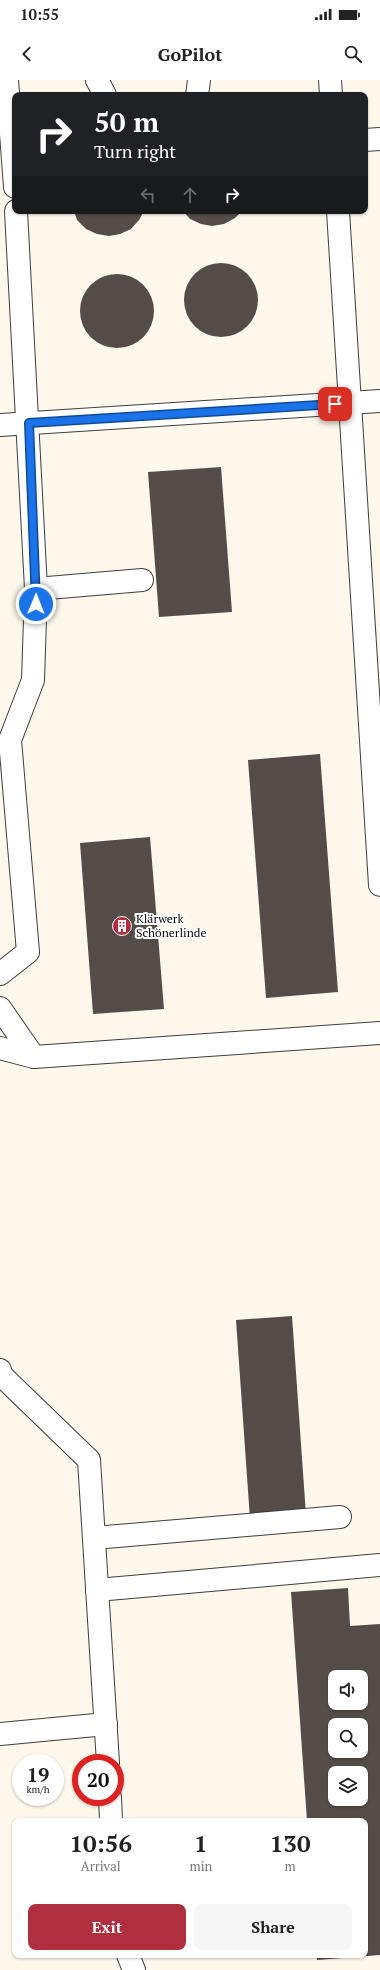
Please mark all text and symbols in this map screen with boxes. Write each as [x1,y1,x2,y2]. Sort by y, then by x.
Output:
text: 10:55 [20,4,59,24]
text: GoPilot [158,42,222,66]
icon: back [16,43,38,65]
icon: search [342,43,364,65]
text: 50 m [94,103,159,140]
icon: right [28,108,80,160]
text: Turn right [94,139,176,163]
icon: left [137,184,159,206]
icon: ahead [179,184,201,206]
icon: right [221,184,243,206]
pin [318,387,352,421]
icon: arrive [324,393,346,415]
position arrow [15,583,57,625]
place label: Klärwerk Schönerlinde [136,911,207,940]
building icon: Klärwerk Schönerlinde [111,915,133,937]
map controls [328,1670,368,1806]
button: sound [328,1670,368,1710]
button: search [328,1718,368,1758]
speed limit sign: 20 [72,1754,124,1806]
text: 19 [27,1761,49,1788]
button: layers [328,1766,368,1806]
text: km/h [26,1783,50,1796]
text: 10:56 [69,1827,132,1859]
text: 1 [194,1827,208,1859]
text: 130 [270,1827,310,1859]
text: Arrival [81,1857,121,1875]
text: min [189,1857,212,1875]
text: m [285,1857,296,1875]
button: Exit [28,1904,186,1950]
button: Share [194,1904,352,1950]

